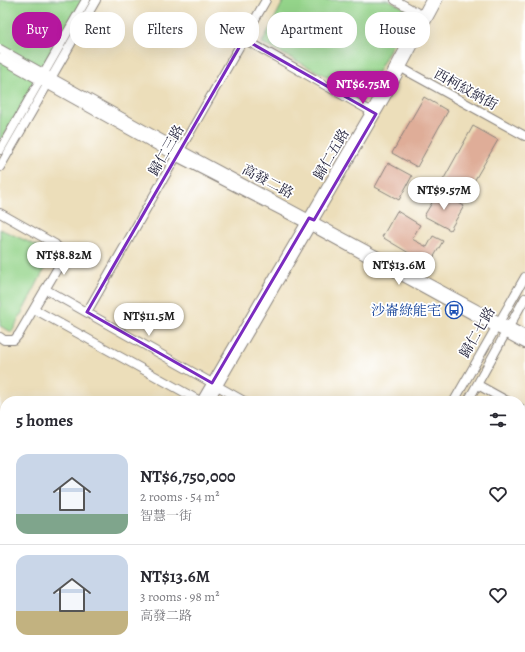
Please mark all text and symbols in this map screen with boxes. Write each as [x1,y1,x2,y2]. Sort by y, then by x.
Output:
chip: Buy [12,12,62,48]
chip: Rent [70,12,125,48]
chip: Filters [133,12,197,48]
chip: New [205,12,259,48]
chip: Apartment [267,12,357,48]
chip: House [365,12,430,48]
street label: 西柯紋納街 [431,64,501,115]
pin: NT$6.75M [322,71,404,105]
text: NT$6.75M [336,75,390,92]
street label: 歸仁三路 [144,121,189,179]
street label: 歸仁五路 [309,125,354,183]
street label: 高發二路 [239,160,297,203]
pin: NT$9.57M [403,177,485,211]
text: NT$9.57M [417,181,471,198]
pin: NT$8.82M [23,242,105,276]
text: NT$8.82M [36,246,92,263]
pin: NT$13.6M [358,252,440,286]
text: NT$13.6M [372,256,426,273]
bus stop icon: 沙崙綠能宅 [444,300,464,320]
place label: 沙崙綠能宅 [371,301,441,320]
pin: NT$11.5M [108,303,190,337]
street label: 歸仁七路 [455,303,500,361]
text: NT$11.5M [123,307,175,324]
text: 5 homes [16,409,73,432]
icon: filters [487,409,509,431]
text: NT$6,750,000 [140,465,236,488]
icon: home [48,470,96,518]
icon: heart [487,483,509,505]
text: 2 rooms · 54 m² [140,488,219,505]
text: 智慧一街 [140,507,192,524]
text: NT$13.6M [140,565,210,588]
icon: home [48,571,96,619]
icon: heart [487,584,509,606]
text: 3 rooms · 98 m² [140,588,219,605]
text: 高發二路 [140,607,192,624]

